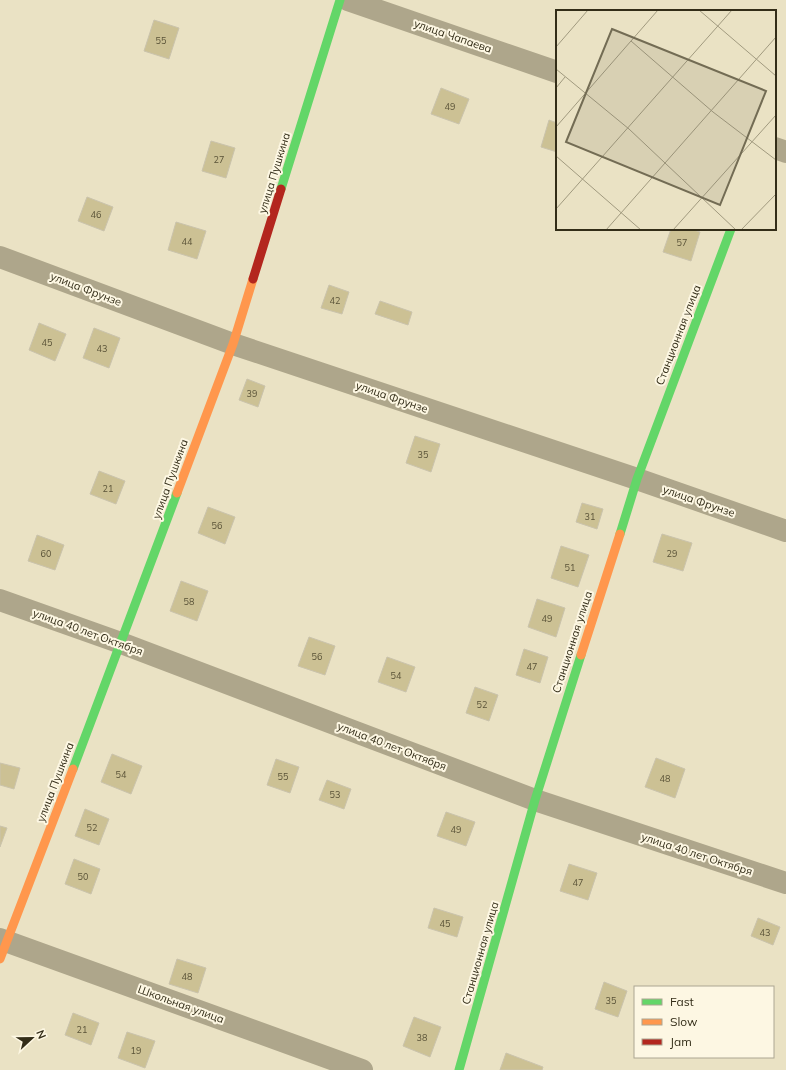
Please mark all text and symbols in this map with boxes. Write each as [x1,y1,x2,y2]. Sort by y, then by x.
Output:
inset map [556,10,776,230]
street label: улица Чапаева [412,16,494,56]
house number: 55 [156,35,167,46]
house number: 49 [445,101,455,112]
street label: улица Пушкина [255,131,293,215]
house number: 27 [214,154,224,165]
house number: 46 [91,209,101,220]
house number: 44 [182,236,193,247]
house number: 57 [677,237,687,248]
street label: улица Фрунзе [48,269,124,309]
street label: Станционная улица [652,283,704,387]
house number: 42 [330,295,340,306]
house number: 45 [42,337,53,348]
house number: 43 [97,343,107,354]
street label: улица Фрунзе [354,378,430,416]
house number: 39 [247,388,257,399]
street label: улица Пушкина [149,437,191,521]
house number: 35 [418,449,429,460]
street label: улица Фрунзе [661,482,737,520]
house number: 21 [103,483,113,494]
house number: 31 [585,511,595,522]
house number: 56 [212,520,222,531]
house number: 60 [41,548,51,559]
house number: 29 [667,548,677,559]
house number: 51 [565,562,575,573]
street label: Станционная улица [549,589,595,695]
house number: 58 [184,596,194,607]
street label: улица 40 лет Октября [31,606,145,658]
house number: 49 [542,613,552,624]
house number: 56 [312,651,322,662]
house number: 47 [527,661,537,672]
house number: 54 [391,670,402,681]
house number: 52 [477,699,487,710]
street label: улица 40 лет Октября [335,719,449,773]
street label: улица Пушкина [33,740,77,824]
house number: 54 [116,769,127,780]
house number: 55 [278,771,289,782]
house number: 48 [660,773,670,784]
house number: 53 [330,789,340,800]
house number: 52 [87,822,97,833]
house number: 49 [451,824,461,835]
street label: улица 40 лет Октября [640,829,754,879]
house number: 50 [78,871,88,882]
house number: 47 [573,877,583,888]
street label: Станционная улица [459,900,501,1006]
house number: 45 [440,918,451,929]
house number: 43 [760,927,770,938]
house number: 48 [182,971,192,982]
street label: Школьная улица [136,982,226,1026]
legend [634,986,774,1058]
text: Fast [670,994,694,1009]
house number: 35 [606,995,617,1006]
text: Slow [670,1014,698,1029]
north arrow [12,1018,52,1058]
house number: 21 [77,1024,87,1035]
text: N [33,1028,49,1041]
house number: 38 [417,1032,427,1043]
text: Jam [670,1034,692,1049]
house number: 19 [131,1045,141,1056]

